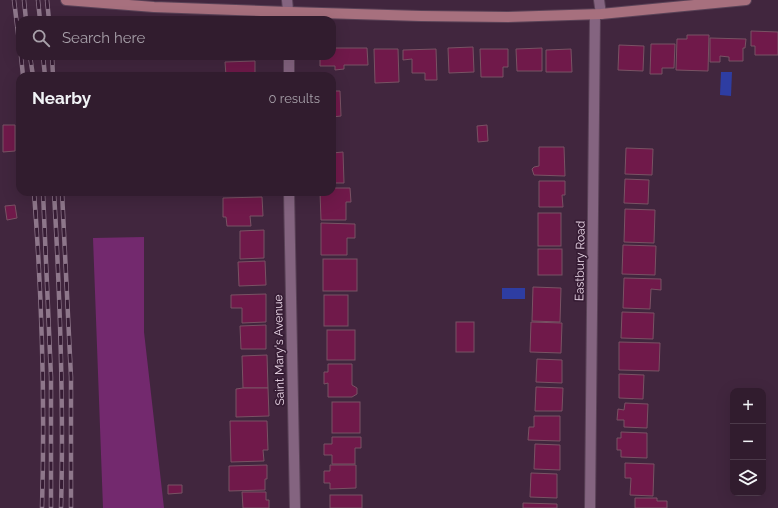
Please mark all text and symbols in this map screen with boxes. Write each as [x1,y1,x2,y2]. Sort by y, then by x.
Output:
search box [16,16,336,60]
icon: search [30,27,52,49]
text: Search here [62,29,145,47]
text: Nearby [32,88,91,108]
text: 0 results [269,91,320,106]
street label: Eastbury Road [572,221,588,301]
street label: Saint Mary's Avenue [271,294,287,406]
map controls [730,388,766,496]
button: + [730,388,766,424]
button: − [730,424,766,460]
button: layers [730,460,766,496]

